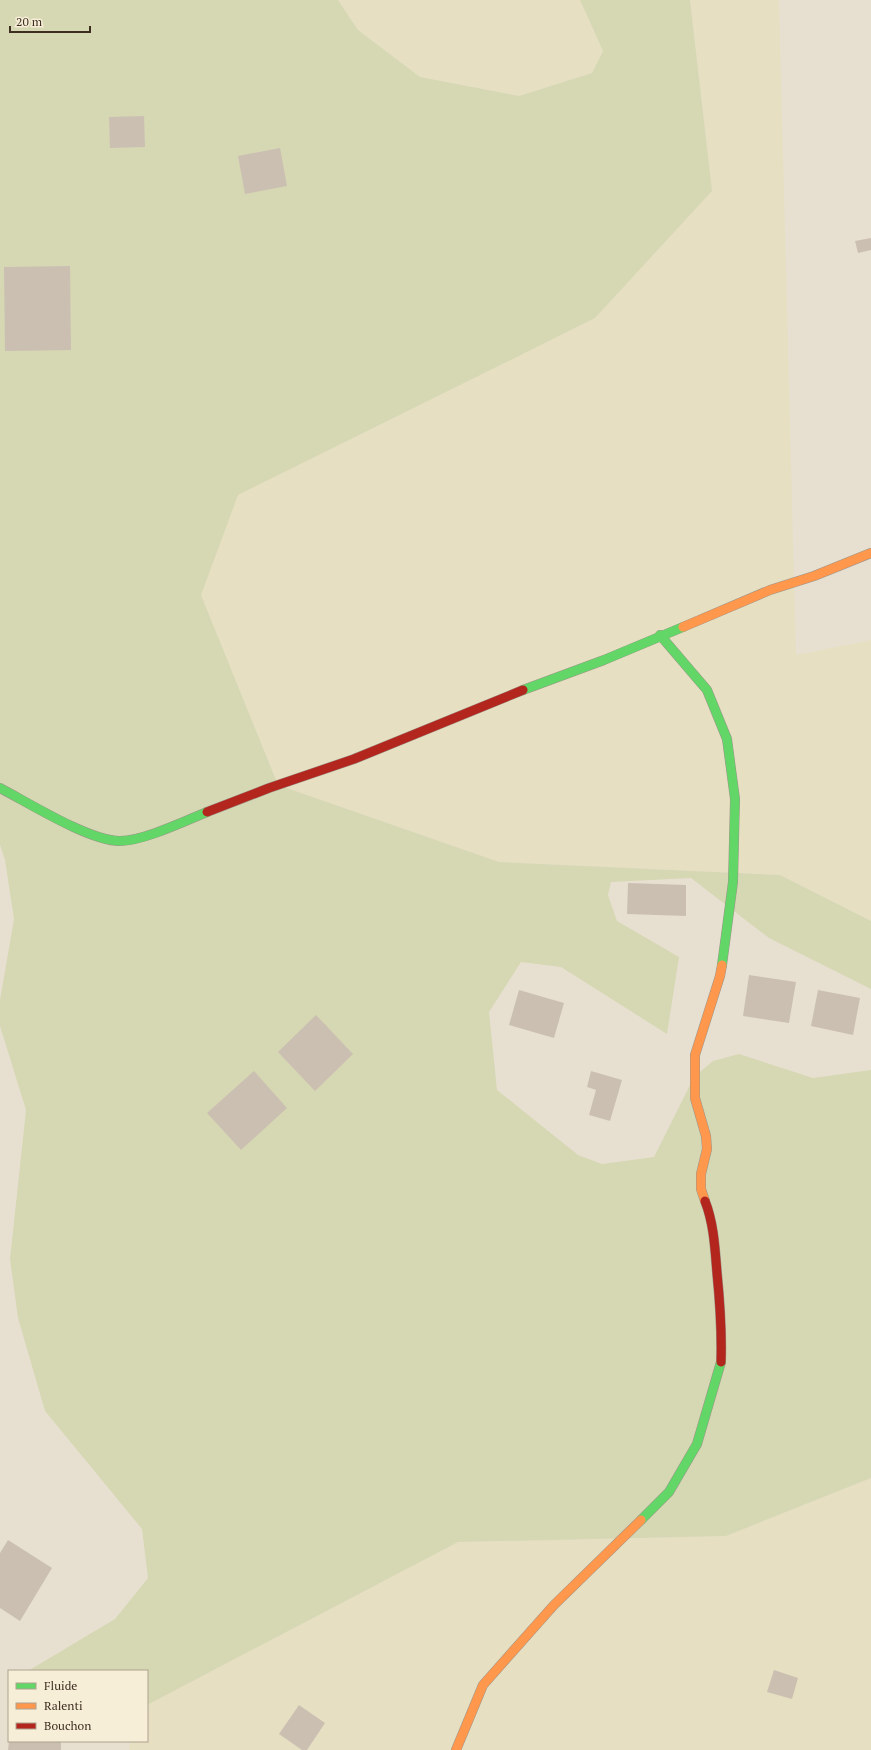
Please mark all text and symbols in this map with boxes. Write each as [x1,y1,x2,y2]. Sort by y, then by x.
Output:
scale bar [10,8,90,34]
text: 20 m [16,14,43,29]
legend [8,1670,148,1742]
text: Fluide [44,1678,77,1693]
text: Ralenti [44,1698,83,1713]
text: Bouchon [44,1718,91,1733]

